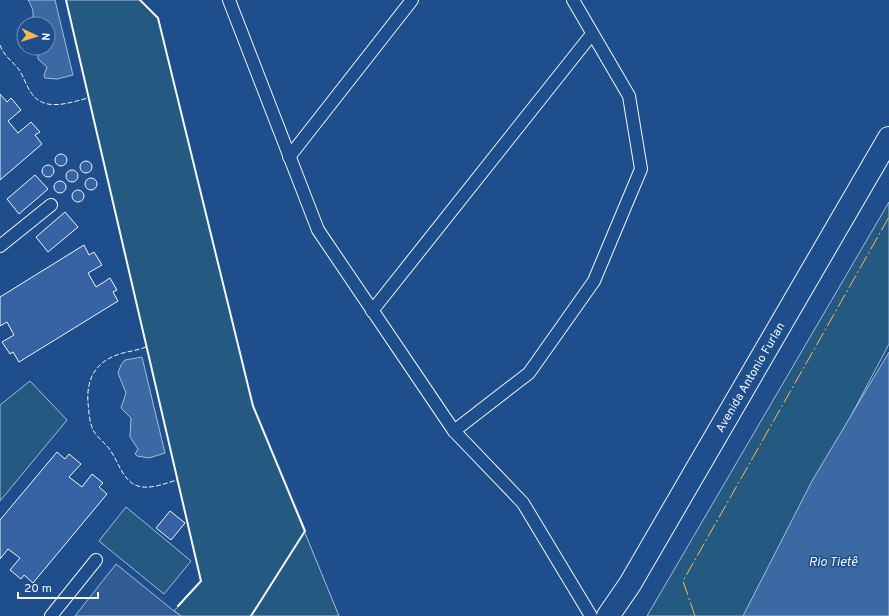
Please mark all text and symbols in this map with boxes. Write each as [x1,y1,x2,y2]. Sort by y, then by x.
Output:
north arrow [16,16,56,56]
text: N [38,32,52,41]
street label: Avenida Antonio Furlan [713,320,789,436]
water label: Rio Tietê [808,555,858,571]
scale bar [18,574,98,600]
text: 20 m [24,581,52,597]

